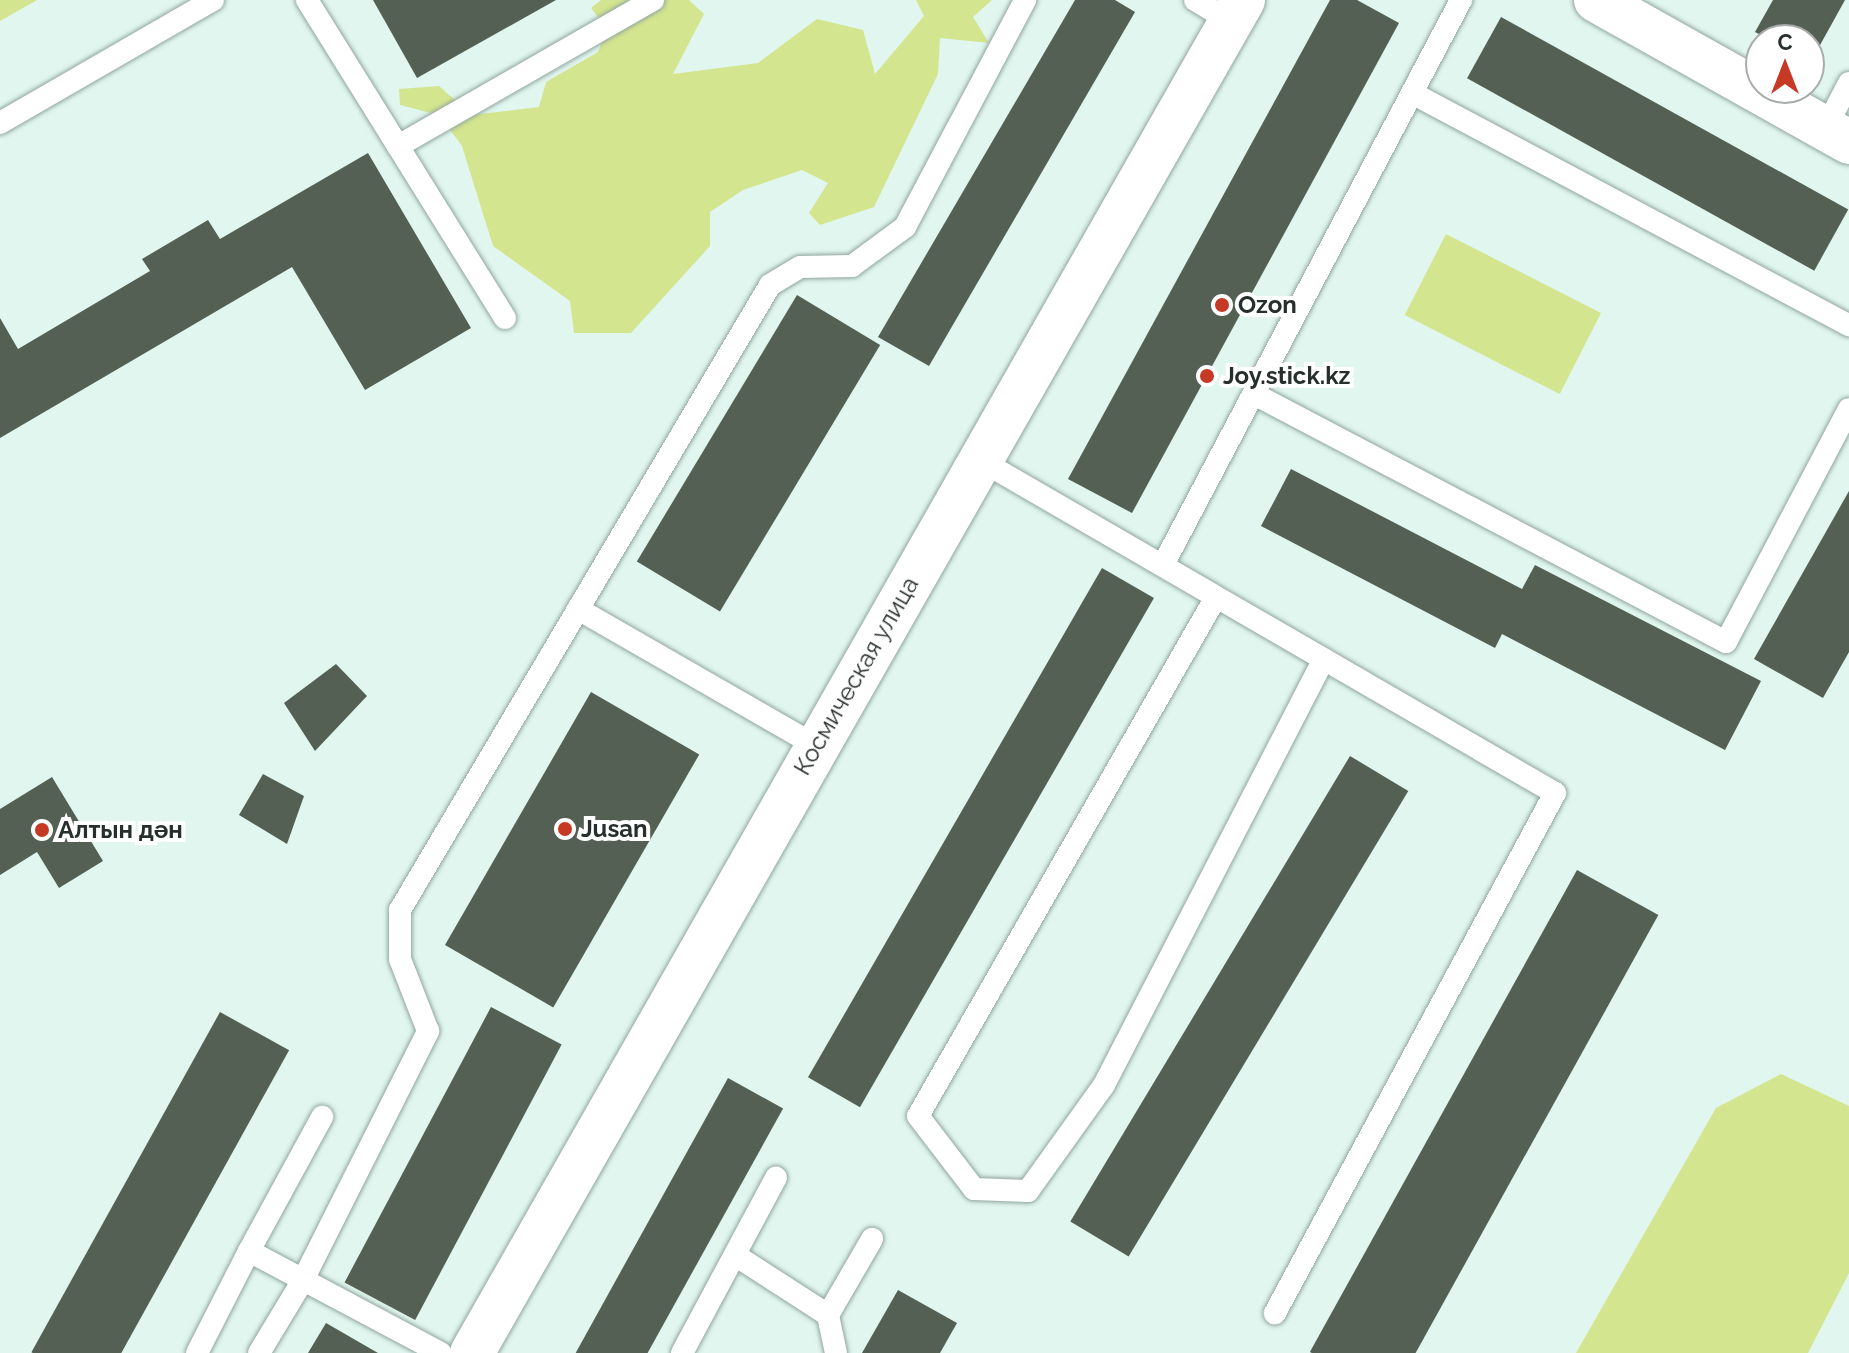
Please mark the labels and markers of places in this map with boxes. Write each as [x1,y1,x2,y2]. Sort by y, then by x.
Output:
place label: Ozon [1238,291,1297,319]
marker: Ozon [1213,296,1231,314]
place label: Joy.stick.kz [1223,362,1350,390]
marker: Joy.stick.kz [1198,367,1216,385]
place label: Jusan [581,815,648,843]
place label: Алтын дән [58,816,183,844]
marker: Jusan [556,820,574,838]
marker: Алтын дән [33,821,51,839]

